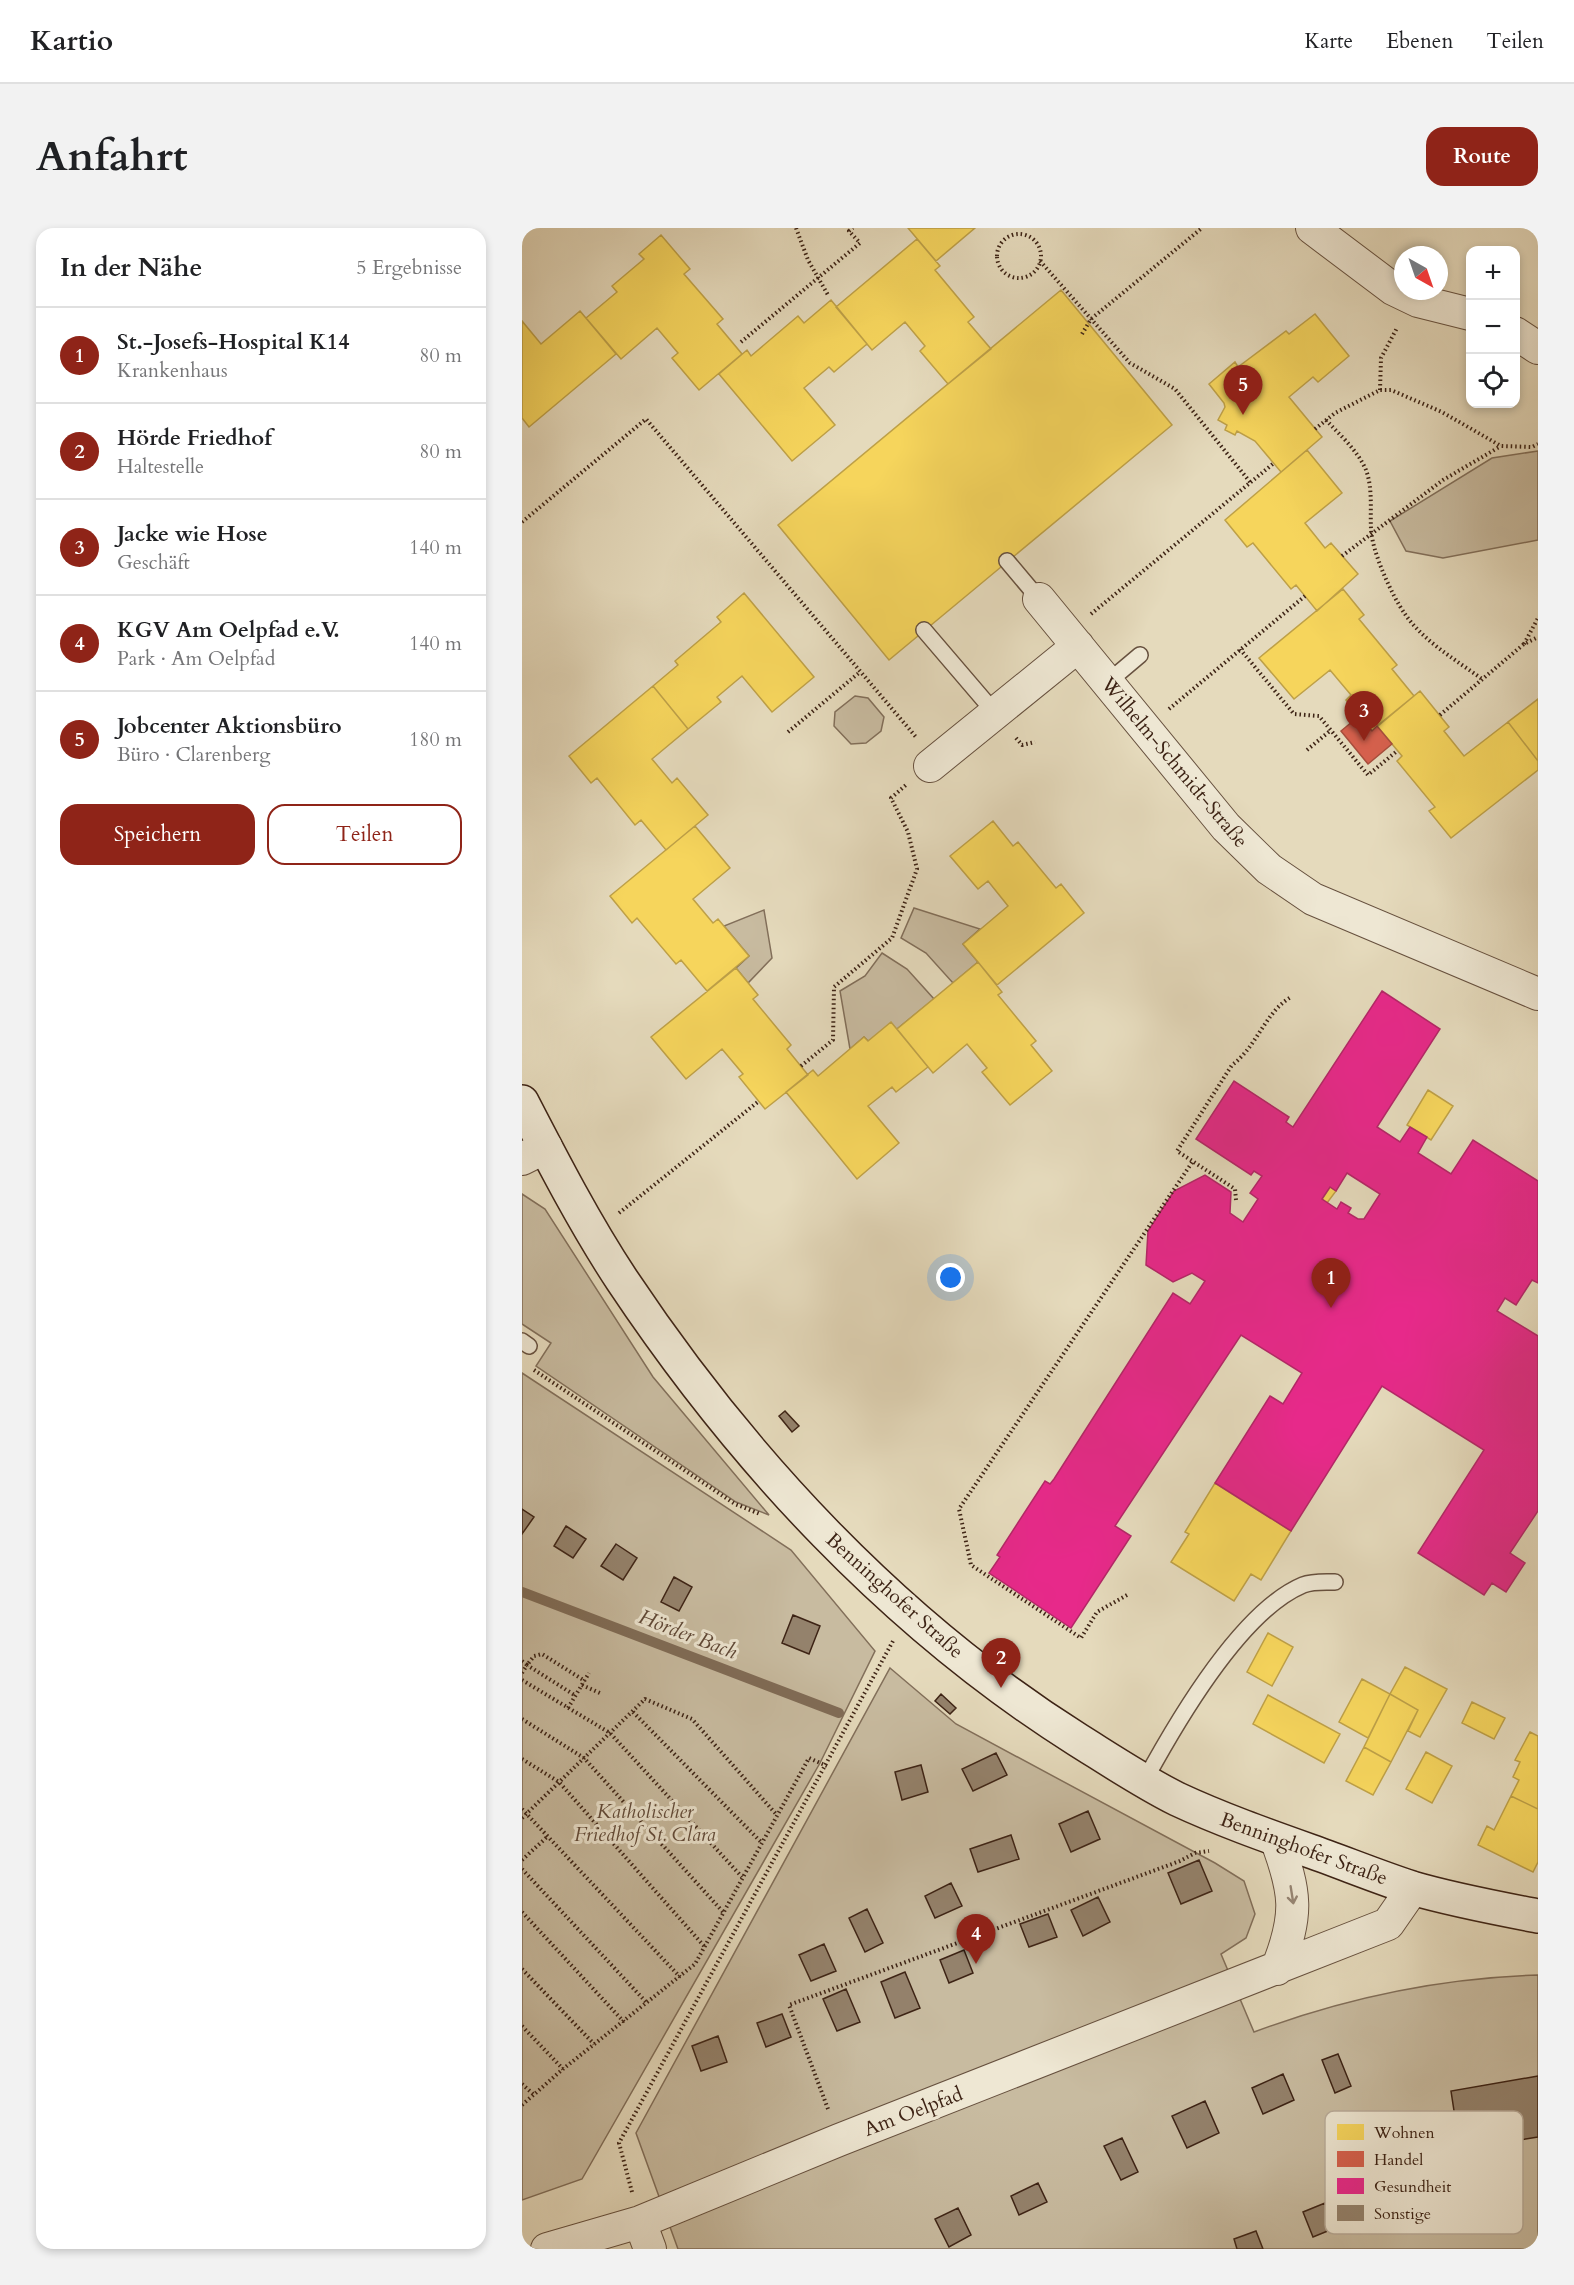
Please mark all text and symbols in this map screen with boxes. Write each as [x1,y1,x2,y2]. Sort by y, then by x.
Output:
text: Kartio [30,22,113,60]
text: Karte [1305,27,1353,56]
text: Ebenen [1386,27,1453,56]
text: Teilen [1486,27,1544,56]
button: Route [1426,127,1538,186]
text: Anfahrt [36,128,188,185]
north arrow [1394,246,1448,300]
map controls [1466,246,1520,408]
button: + [1466,246,1520,300]
text: In der Nähe [60,250,202,285]
text: 5 Ergebnisse [356,254,462,281]
button: − [1466,300,1520,354]
text: St.-Josefs-Hospital K14 [117,327,349,357]
text: 1 [74,342,85,369]
text: 80 m [419,342,462,369]
button: locate [1466,354,1520,408]
text: Krankenhaus [117,357,228,384]
pin: 5 [1224,366,1262,415]
text: Hörde Friedhof [117,423,272,453]
text: 2 [74,438,85,465]
text: 80 m [419,438,462,465]
text: Haltestelle [117,453,204,480]
text: Jacke wie Hose [117,519,268,549]
text: 3 [74,534,85,561]
text: 140 m [409,534,462,561]
text: Geschäft [117,549,190,576]
text: KGV Am Oelpfad e.V. [117,615,340,645]
text: 4 [74,630,85,657]
text: 140 m [409,630,462,657]
text: Park · Am Oelpfad [117,645,275,672]
street label: Wilhelm-Schmidt-Straße [1094,670,1254,854]
pin: 3 [1344,692,1384,741]
text: Jobcenter Aktionsbüro [117,711,342,741]
text: 5 [74,726,85,753]
text: 180 m [409,726,462,753]
text: Büro · Clarenberg [117,741,271,768]
button: Speichern [60,804,255,865]
button: Teilen [267,804,462,865]
pin: 1 [1312,1258,1350,1308]
your location [936,1263,965,1292]
street label: Benninghofer Straße [820,1526,969,1664]
water label: Hörder Bach [634,1602,741,1667]
pin: 2 [982,1638,1020,1688]
park label: Katholischer Friedhof St. Clara [574,1798,716,1848]
street label: Benninghofer Straße [1216,1806,1391,1891]
one-way arrow [1286,1884,1297,1904]
pin: 4 [956,1914,996,1964]
street label: Am Oelpfad [860,2080,967,2143]
legend [1325,2111,1523,2234]
text: Wohnen [1373,2122,1435,2144]
text: Handel [1374,2149,1423,2171]
text: Gesundheit [1374,2176,1451,2198]
text: Sonstige [1374,2203,1431,2225]

